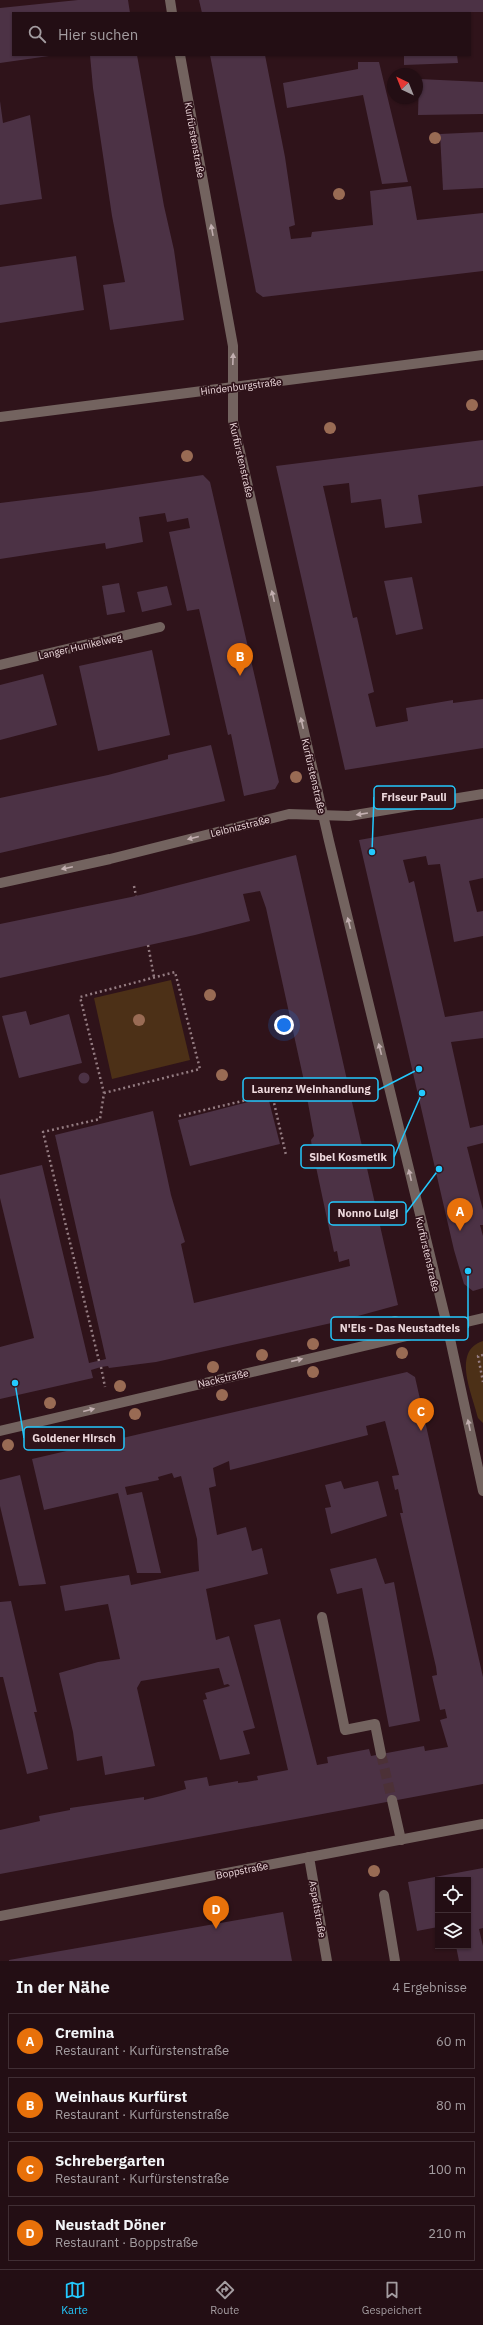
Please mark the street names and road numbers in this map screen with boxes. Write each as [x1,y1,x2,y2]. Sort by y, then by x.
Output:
street label: Kurfürstenstraße [181,101,208,180]
street label: Hindenburgstraße [200,375,283,398]
street label: Kurfürstenstraße [227,421,257,499]
street label: Langer Hunikelweg [37,630,124,662]
street label: Kurfürstenstraße [299,737,329,815]
street label: Leibnizstraße [209,813,272,840]
street label: Kurfürstenstraße [413,1215,443,1293]
street label: Nackstraße [196,1366,250,1391]
street label: Boppstraße [215,1859,270,1882]
street label: Aspeltstraße [306,1879,329,1939]

